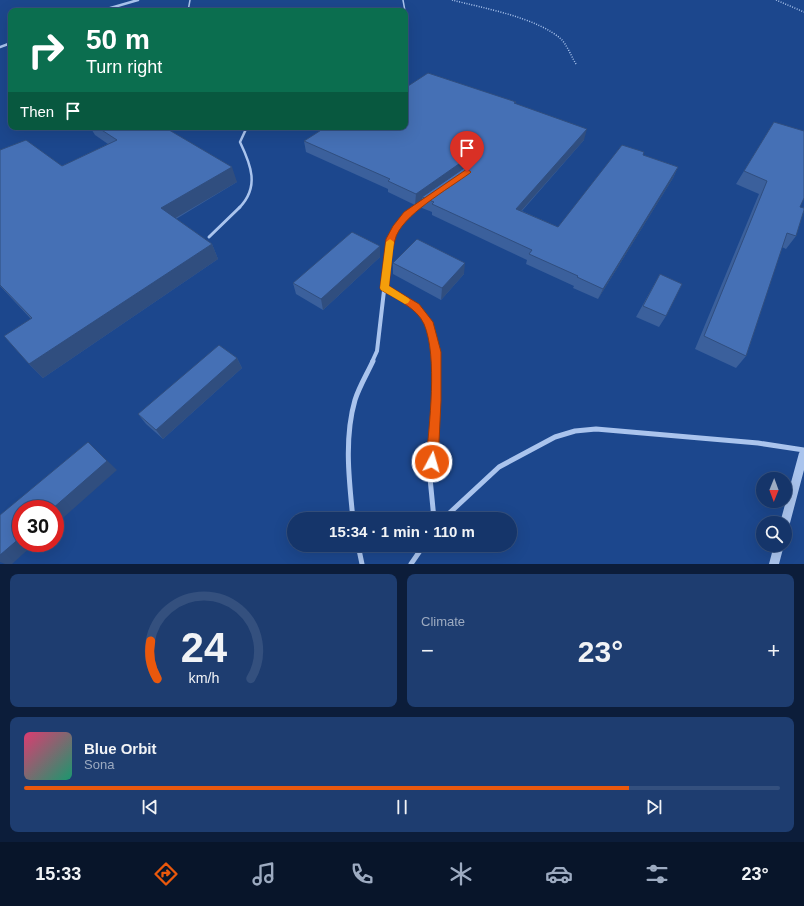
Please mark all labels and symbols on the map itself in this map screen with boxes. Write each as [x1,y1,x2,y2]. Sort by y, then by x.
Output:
pin [450,131,484,172]
position arrow [411,441,453,483]
north arrow [756,472,792,508]
speed limit sign: 30 [12,500,64,552]

